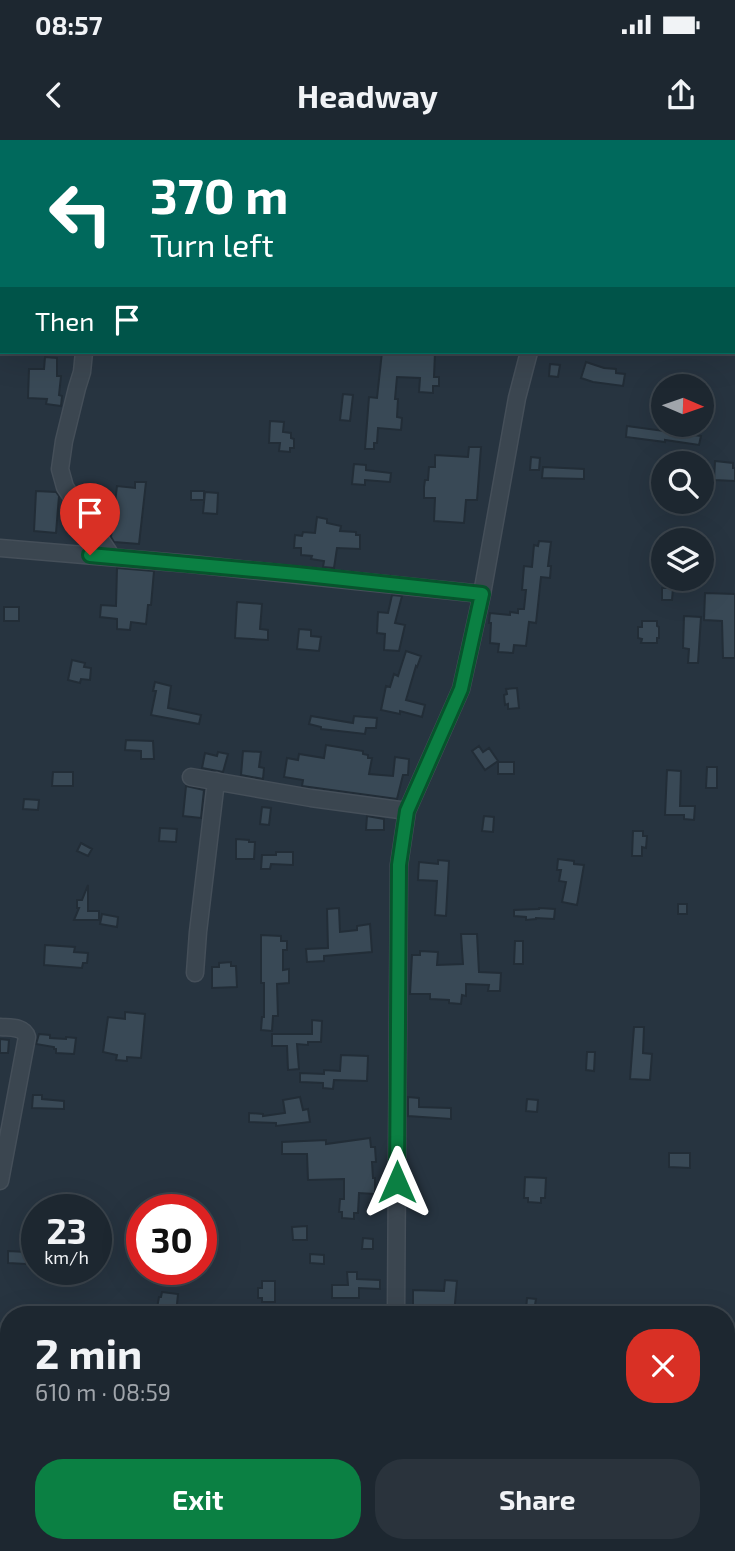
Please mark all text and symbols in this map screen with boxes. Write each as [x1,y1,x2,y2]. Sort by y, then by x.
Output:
text: 08:57 [35,9,102,40]
icon: back [35,76,73,114]
text: Headway [297,76,438,114]
icon: share [662,76,700,114]
text: 370 m [150,165,288,224]
icon: left [35,168,126,259]
text: Turn left [150,225,274,263]
icon: arrive [108,301,146,339]
text: Then [35,305,94,336]
north arrow [651,374,714,438]
map controls [651,374,714,591]
button: search [651,451,714,514]
pin [60,483,120,555]
icon: arrive [71,494,109,532]
button: layers [651,528,714,591]
position arrow [360,1145,434,1219]
speed limit sign: 30 [126,1194,217,1285]
text: 23 [46,1209,87,1251]
text: km/h [44,1246,89,1268]
text: 2 min [35,1327,142,1377]
button: close [626,1329,700,1403]
text: 610 m · 08:59 [35,1378,171,1406]
button: Exit [35,1459,361,1539]
button: Share [375,1459,700,1539]

